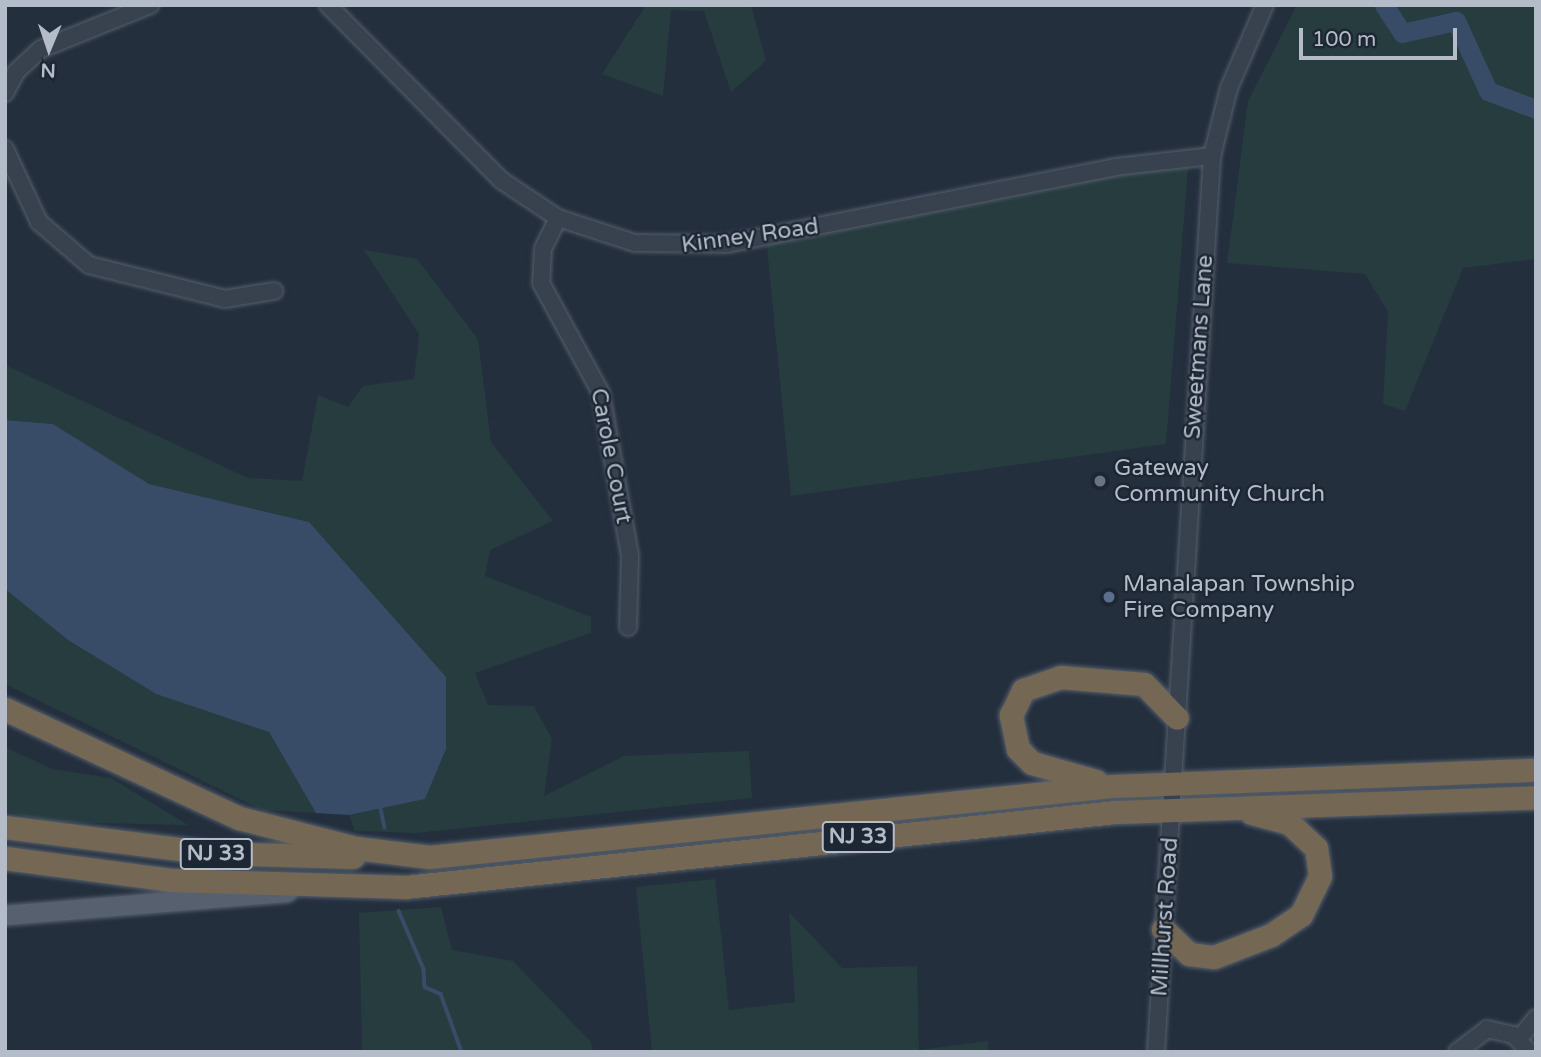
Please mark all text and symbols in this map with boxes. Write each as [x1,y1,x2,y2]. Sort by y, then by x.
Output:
north arrow [14,14,84,84]
scale bar [1303,14,1460,58]
text: 100 m [1312,27,1376,52]
text: N [40,59,56,81]
street label: Kinney Road [680,213,820,259]
street label: Sweetmans Lane [1179,254,1219,440]
street label: Carole Court [584,386,638,526]
place label: Gateway Community Church [1114,454,1325,508]
marker: Gateway Community Church [1092,473,1108,489]
place label: Manalapan Township Fire Company [1123,570,1355,624]
marker: Manalapan Township Fire Company [1101,589,1117,605]
road number: NJ 33 [821,820,895,854]
road number: NJ 33 [179,836,253,872]
street label: Millhurst Road [1146,837,1184,997]

